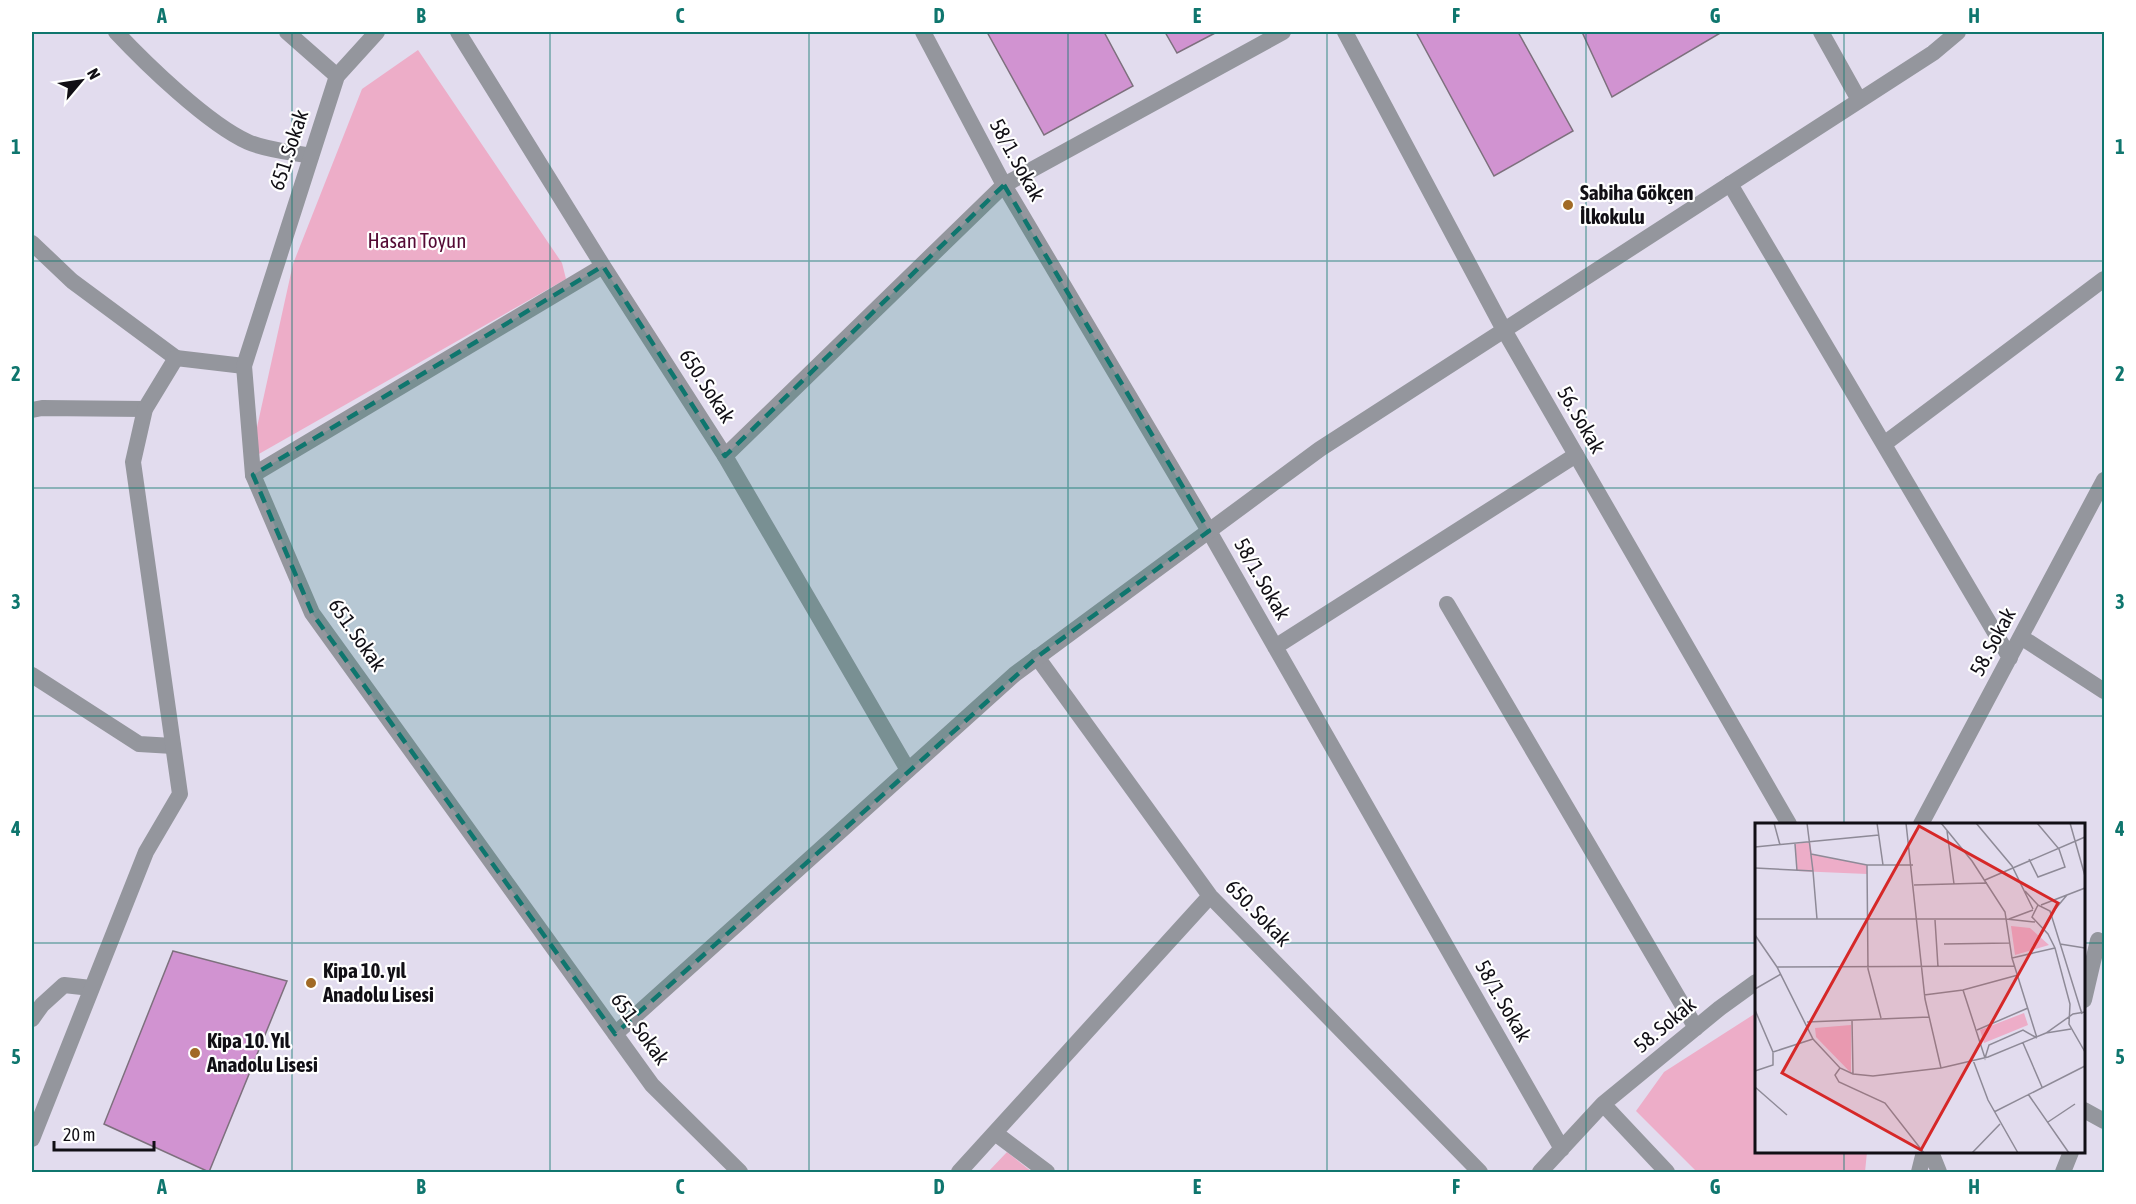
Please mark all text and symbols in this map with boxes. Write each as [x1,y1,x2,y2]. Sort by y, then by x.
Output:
text: A [156,4,167,27]
text: B [416,4,426,27]
text: C [676,4,685,27]
text: D [933,4,945,27]
text: E [1193,4,1202,27]
text: F [1452,4,1460,27]
text: G [1710,4,1721,27]
text: H [1968,4,1980,27]
north arrow [51,51,111,111]
text: N [84,65,104,82]
street label: 651. Sokak [264,106,312,193]
street label: 58/1. Sokak [985,114,1050,205]
text: 1 [11,135,21,158]
text: 1 [2115,135,2125,158]
place label: Sabiha Gökçen İlkokulu [1580,180,1694,228]
marker: Sabiha Gökçen İlkokulu [1561,198,1575,212]
park label: Hasan Toyun [368,228,466,252]
street label: 650. Sokak [675,344,741,427]
text: 2 [11,362,21,385]
text: 2 [2115,362,2125,385]
street label: 56. Sokak [1553,382,1611,457]
street label: 58/1. Sokak [1230,533,1296,624]
text: 3 [11,590,21,613]
text: 3 [2115,590,2125,613]
street label: 651. Sokak [324,593,392,675]
street label: 58. Sokak [1964,604,2020,680]
text: 4 [10,817,21,840]
text: 4 [2114,817,2125,840]
inset map [1755,823,2085,1153]
street label: 650. Sokak [1221,874,1296,951]
street label: 58/1. Sokak [1471,955,1537,1046]
place label: Kipa 10. yıl Anadolu Lisesi [322,958,434,1006]
marker: Kipa 10. yıl Anadolu Lisesi [304,976,318,990]
street label: 651. Sokak [607,988,675,1069]
street label: 58. Sokak [1629,991,1700,1057]
place label: Kipa 10. Yıl Anadolu Lisesi [206,1028,318,1076]
text: 5 [11,1045,21,1068]
text: 5 [2115,1045,2125,1068]
marker: Kipa 10. Yıl Anadolu Lisesi [188,1046,202,1060]
scale bar [54,1114,154,1152]
text: 20 m [63,1124,95,1145]
text: A [156,1175,167,1198]
text: B [416,1175,426,1198]
text: C [676,1175,685,1198]
text: D [933,1175,945,1198]
text: E [1193,1175,1202,1198]
text: F [1452,1175,1460,1198]
text: G [1710,1175,1721,1198]
text: H [1968,1175,1980,1198]

